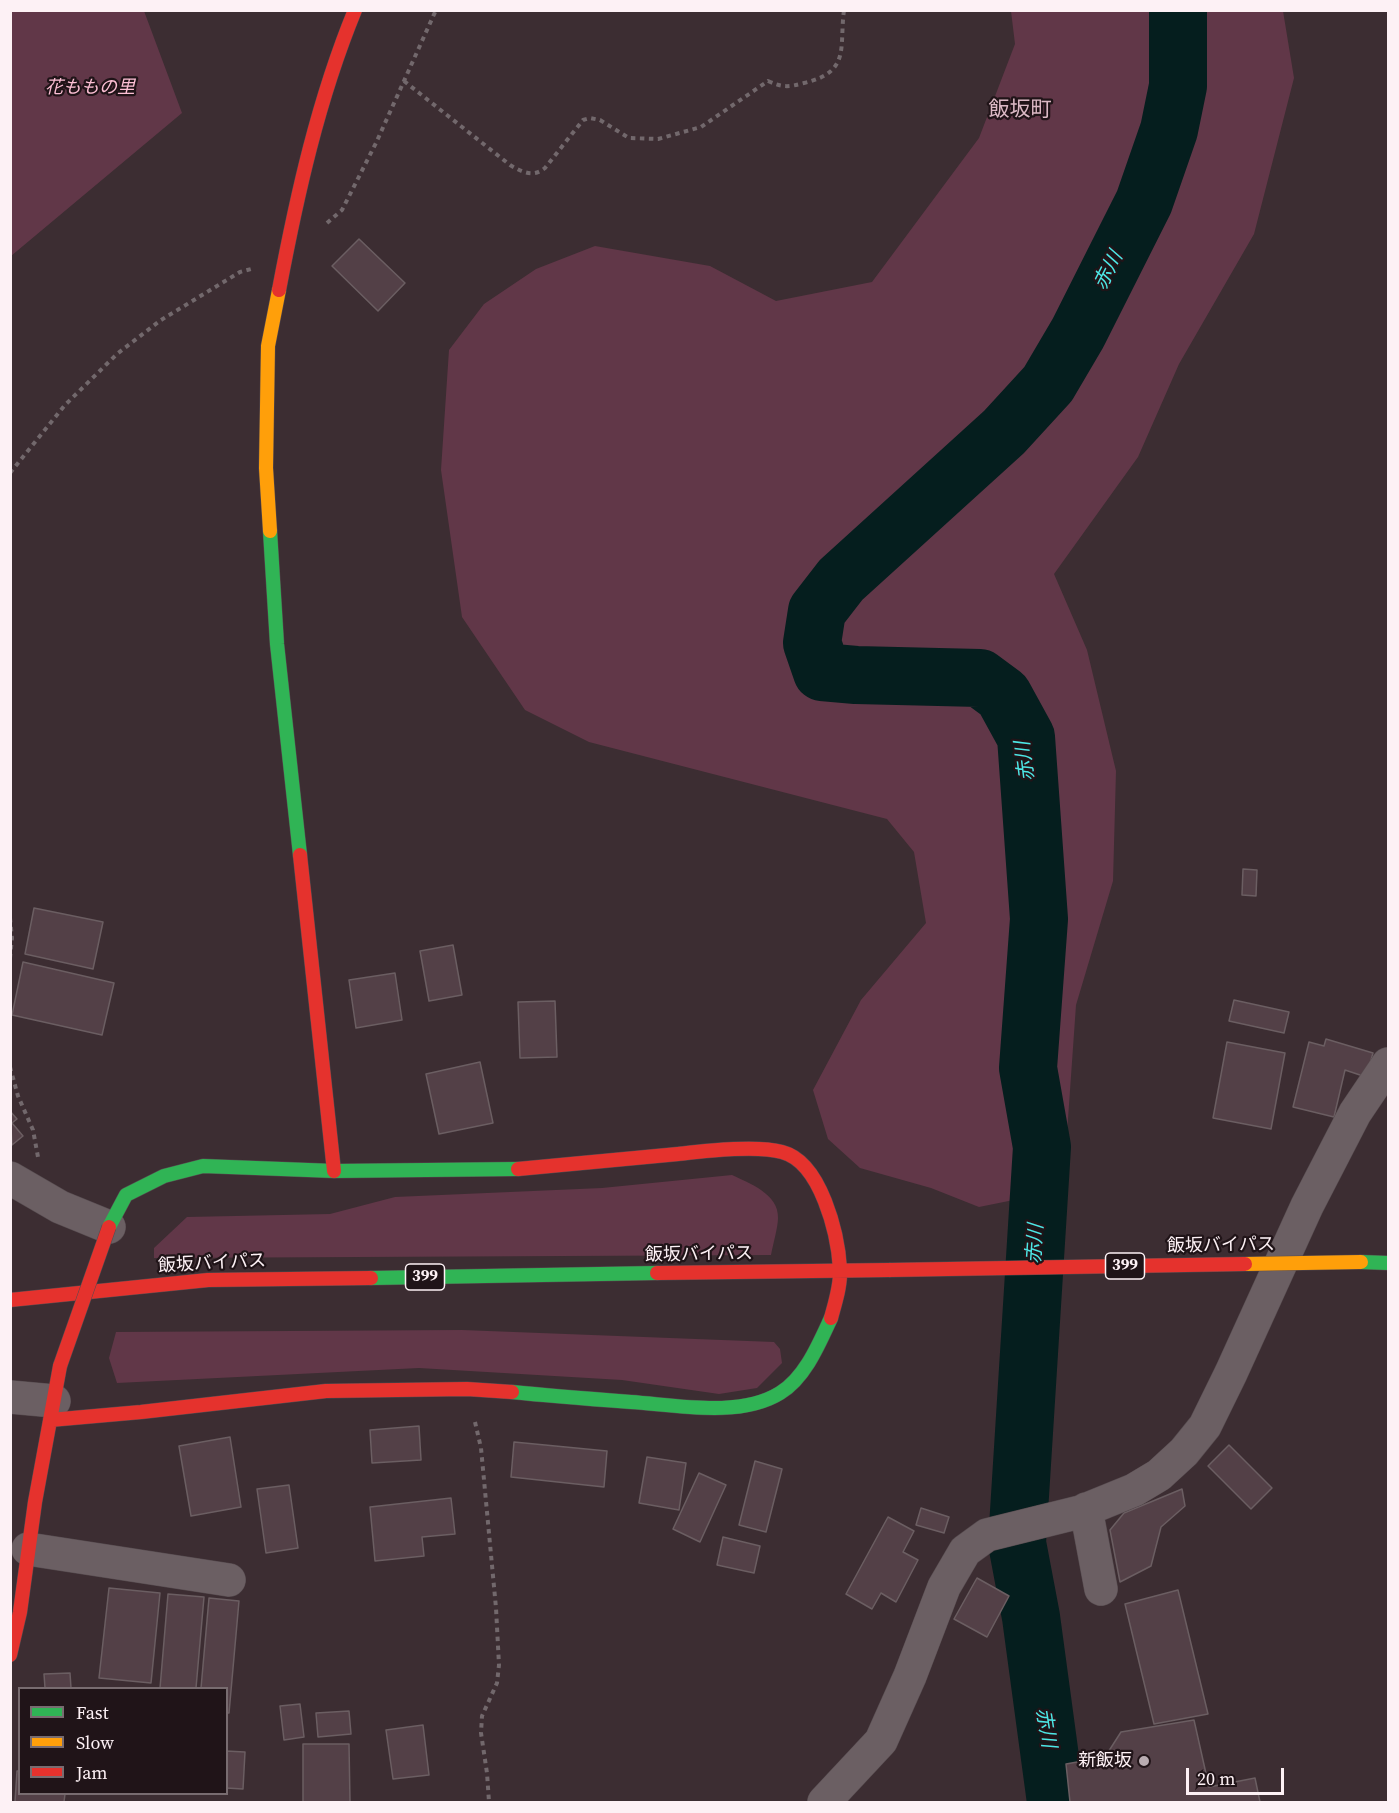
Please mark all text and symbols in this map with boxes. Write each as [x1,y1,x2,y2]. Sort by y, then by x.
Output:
park label: 花ももの里 [45,77,135,99]
district label: 飯坂町 [989,98,1051,124]
water label: 赤川 [1089,248,1129,294]
water label: 赤川 [1012,740,1040,782]
water label: 赤川 [1023,1223,1049,1265]
street label: 飯坂バイパス [1167,1234,1275,1258]
street label: 飯坂バイパス [645,1243,753,1267]
street label: 飯坂バイパス [158,1250,266,1278]
road number: 399 [1106,1253,1144,1279]
road number: 399 [406,1264,444,1290]
legend [18,1687,228,1795]
text: Fast [76,1700,109,1725]
water label: 赤川 [1030,1706,1060,1750]
text: Slow [76,1730,114,1755]
place label: 新飯坂 [1078,1750,1132,1772]
marker: 新飯坂 [1137,1754,1151,1768]
scale bar [1189,1756,1286,1794]
text: Jam [76,1760,108,1785]
text: 20 m [1197,1766,1235,1791]

